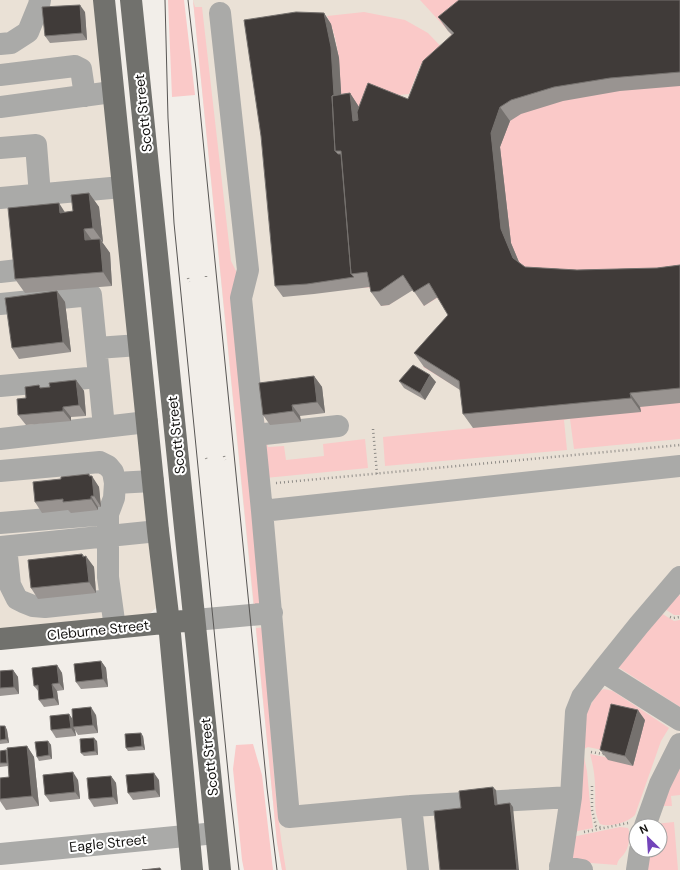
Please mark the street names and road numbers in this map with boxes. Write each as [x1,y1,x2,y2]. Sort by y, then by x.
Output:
street label: Scott Street [130,73,156,153]
street label: Scott Street [163,395,189,475]
street label: Cleburne Street [46,616,150,644]
street label: Scott Street [196,717,222,797]
street label: Eagle Street [68,830,148,856]

